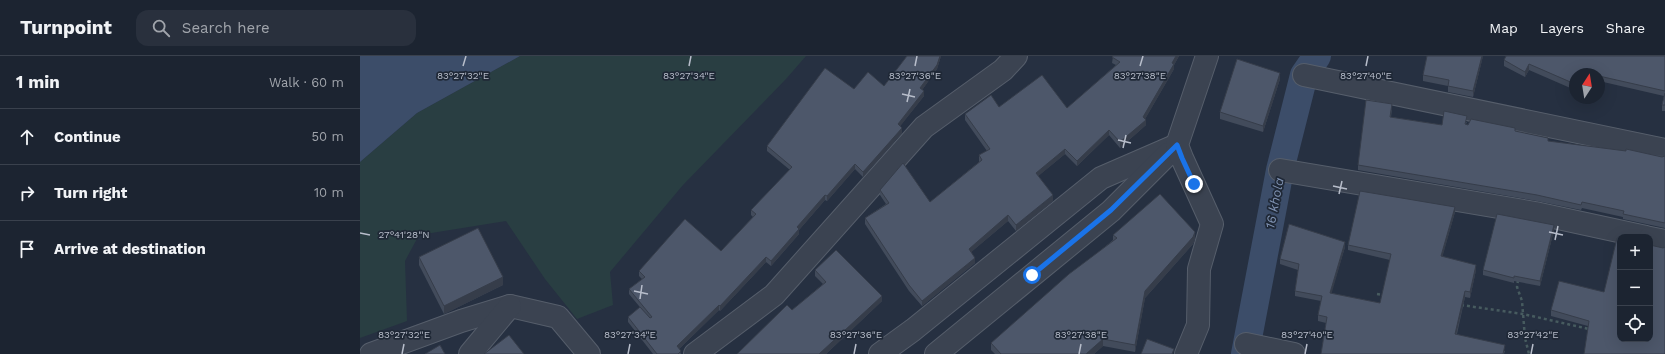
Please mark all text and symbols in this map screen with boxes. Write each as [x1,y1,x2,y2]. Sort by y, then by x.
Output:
search box [136,10,416,46]
text: Turnpoint [20,16,112,39]
icon: search [150,17,172,39]
text: Search here [182,19,270,37]
text: Map [1489,20,1518,36]
text: Layers [1540,20,1584,36]
text: Share [1606,20,1645,36]
north arrow [1569,68,1605,104]
text: 83°27'32"E [437,70,489,81]
text: 83°27'34"E [663,70,715,81]
text: 83°27'36"E [889,70,941,81]
text: 83°27'38"E [1114,70,1166,81]
text: 83°27'40"E [1340,70,1392,81]
text: 1 min [16,72,60,92]
text: Walk · 60 m [269,75,344,90]
icon: ahead [16,126,38,148]
text: Continue [54,128,121,146]
text: 50 m [312,129,344,144]
route end [1185,175,1203,193]
water label: 16 khola [1262,176,1287,230]
icon: right [16,182,38,204]
text: Turn right [54,184,127,202]
text: 10 m [314,185,344,200]
text: 27°41'28"N [378,229,430,240]
map controls [1617,234,1653,342]
button: + [1617,234,1653,270]
icon: arrive [16,238,38,260]
text: Arrive at destination [54,240,206,258]
route start [1023,266,1041,284]
button: − [1617,270,1653,306]
button: locate [1617,306,1653,342]
text: 83°27'32"E [378,329,430,340]
text: 83°27'34"E [604,329,656,340]
text: 83°27'36"E [830,329,882,340]
text: 83°27'38"E [1055,329,1107,340]
text: 83°27'40"E [1281,329,1333,340]
text: 83°27'42"E [1507,329,1559,340]

